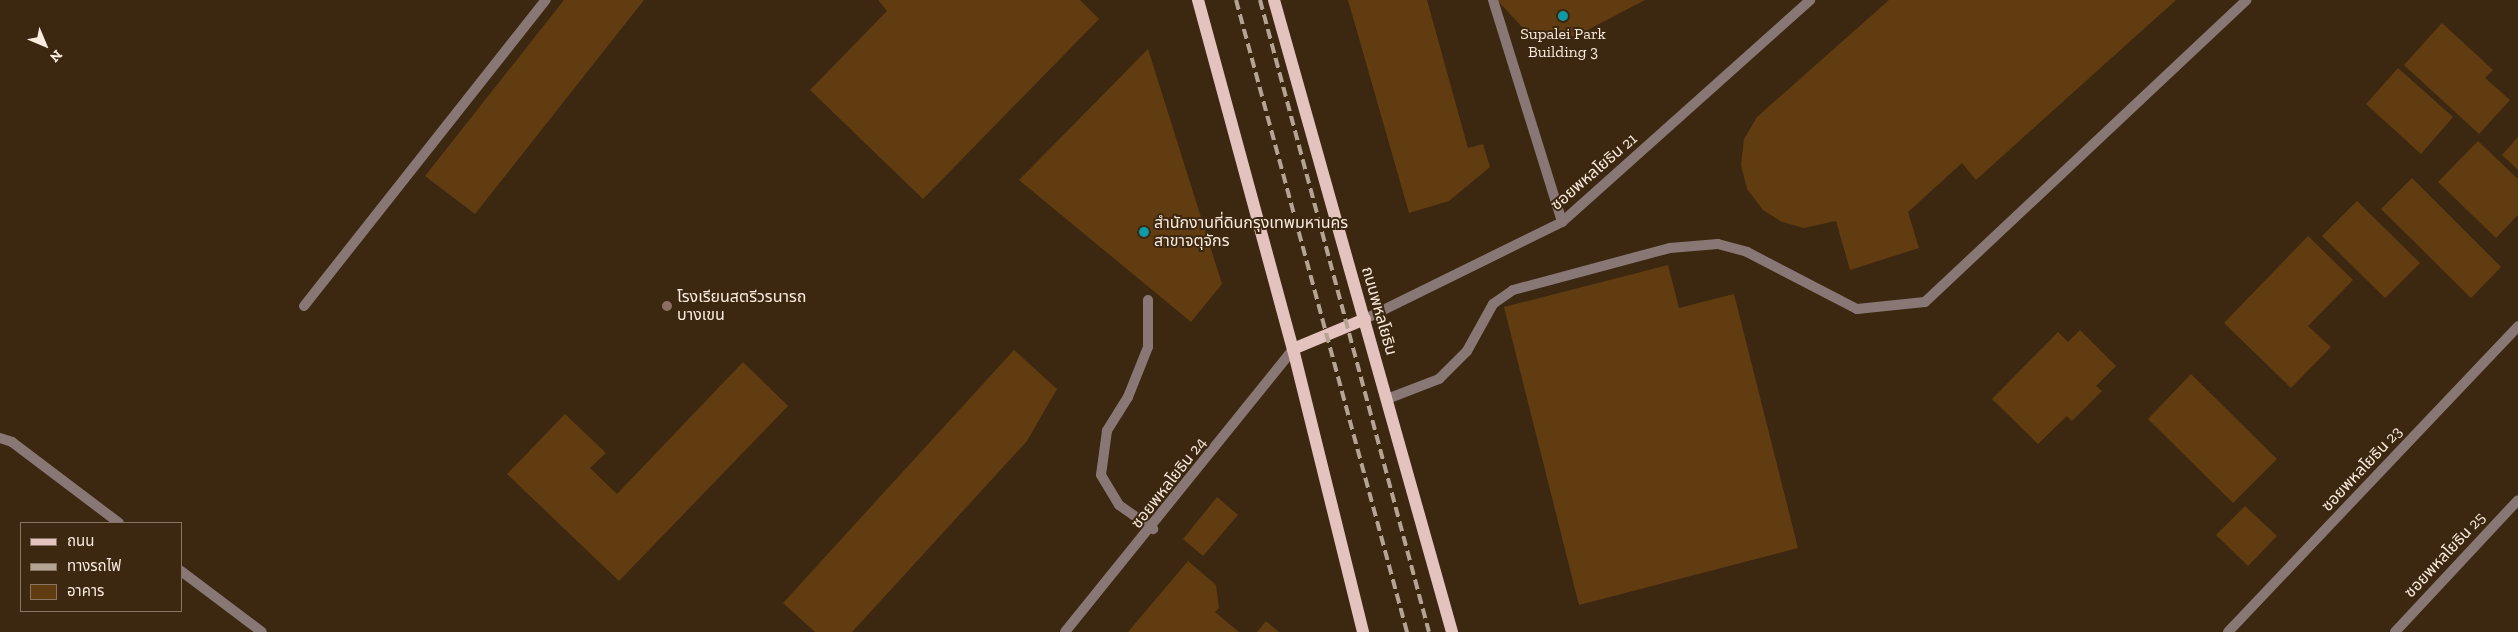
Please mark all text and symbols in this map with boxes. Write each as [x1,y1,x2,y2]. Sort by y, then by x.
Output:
marker: Supalei Park Building 3 [1557,10,1569,22]
north arrow [20,20,70,70]
place label: Supalei Park Building 3 [1520,24,1606,62]
text: N [46,46,66,66]
street label: ซอยพหลโยธิน 21 [1547,129,1641,215]
place label: สำนักงานที่ดินกรุงเทพมหานคร สาขาจตุจักร [1154,213,1348,251]
marker: สำนักงานที่ดินกรุงเทพมหานคร สาขาจตุจักร [1138,226,1150,238]
street label: ถนนพหลโยธิน [1357,264,1401,358]
place label: โรงเรียนสตรีวรนารถ บางเขน [677,287,806,325]
marker: โรงเรียนสตรีวรนารถ บางเขน [661,300,673,312]
street label: ซอยพหลโยธิน 23 [2318,422,2406,516]
street label: ซอยพหลโยธิน 24 [1128,434,1210,532]
street label: ซอยพหลโยธิน 25 [2401,508,2489,602]
legend [20,522,182,612]
text: ถนน [67,532,94,550]
text: ทางรถไฟ [67,557,121,575]
text: อาคาร [67,582,104,600]

